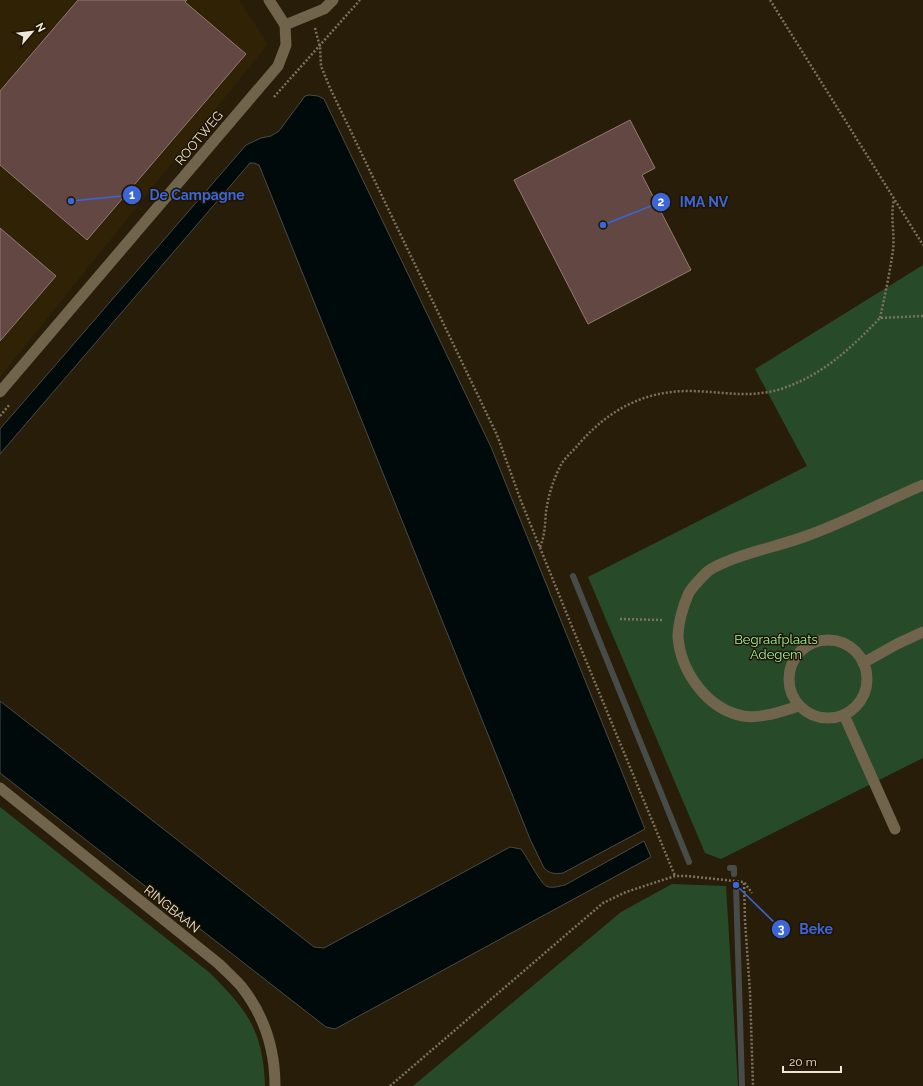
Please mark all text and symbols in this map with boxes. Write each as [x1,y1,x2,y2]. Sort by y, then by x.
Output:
north arrow [12,12,52,52]
text: N [33,21,48,34]
street label: ROOTWEG [172,108,226,168]
callout: De Campagne [122,182,253,208]
text: De Campagne [149,187,245,203]
text: 1 [129,188,135,202]
callout: IMA NV [651,189,736,215]
text: IMA NV [680,194,729,210]
text: 2 [658,195,665,209]
park label: Begraafplaats Adegem [734,632,818,662]
street label: RINGBAAN [141,882,203,936]
callout: Beke [771,916,841,942]
text: Beke [799,921,833,937]
text: 3 [778,922,785,936]
scale bar [783,1048,841,1074]
text: 20 m [789,1055,817,1069]

